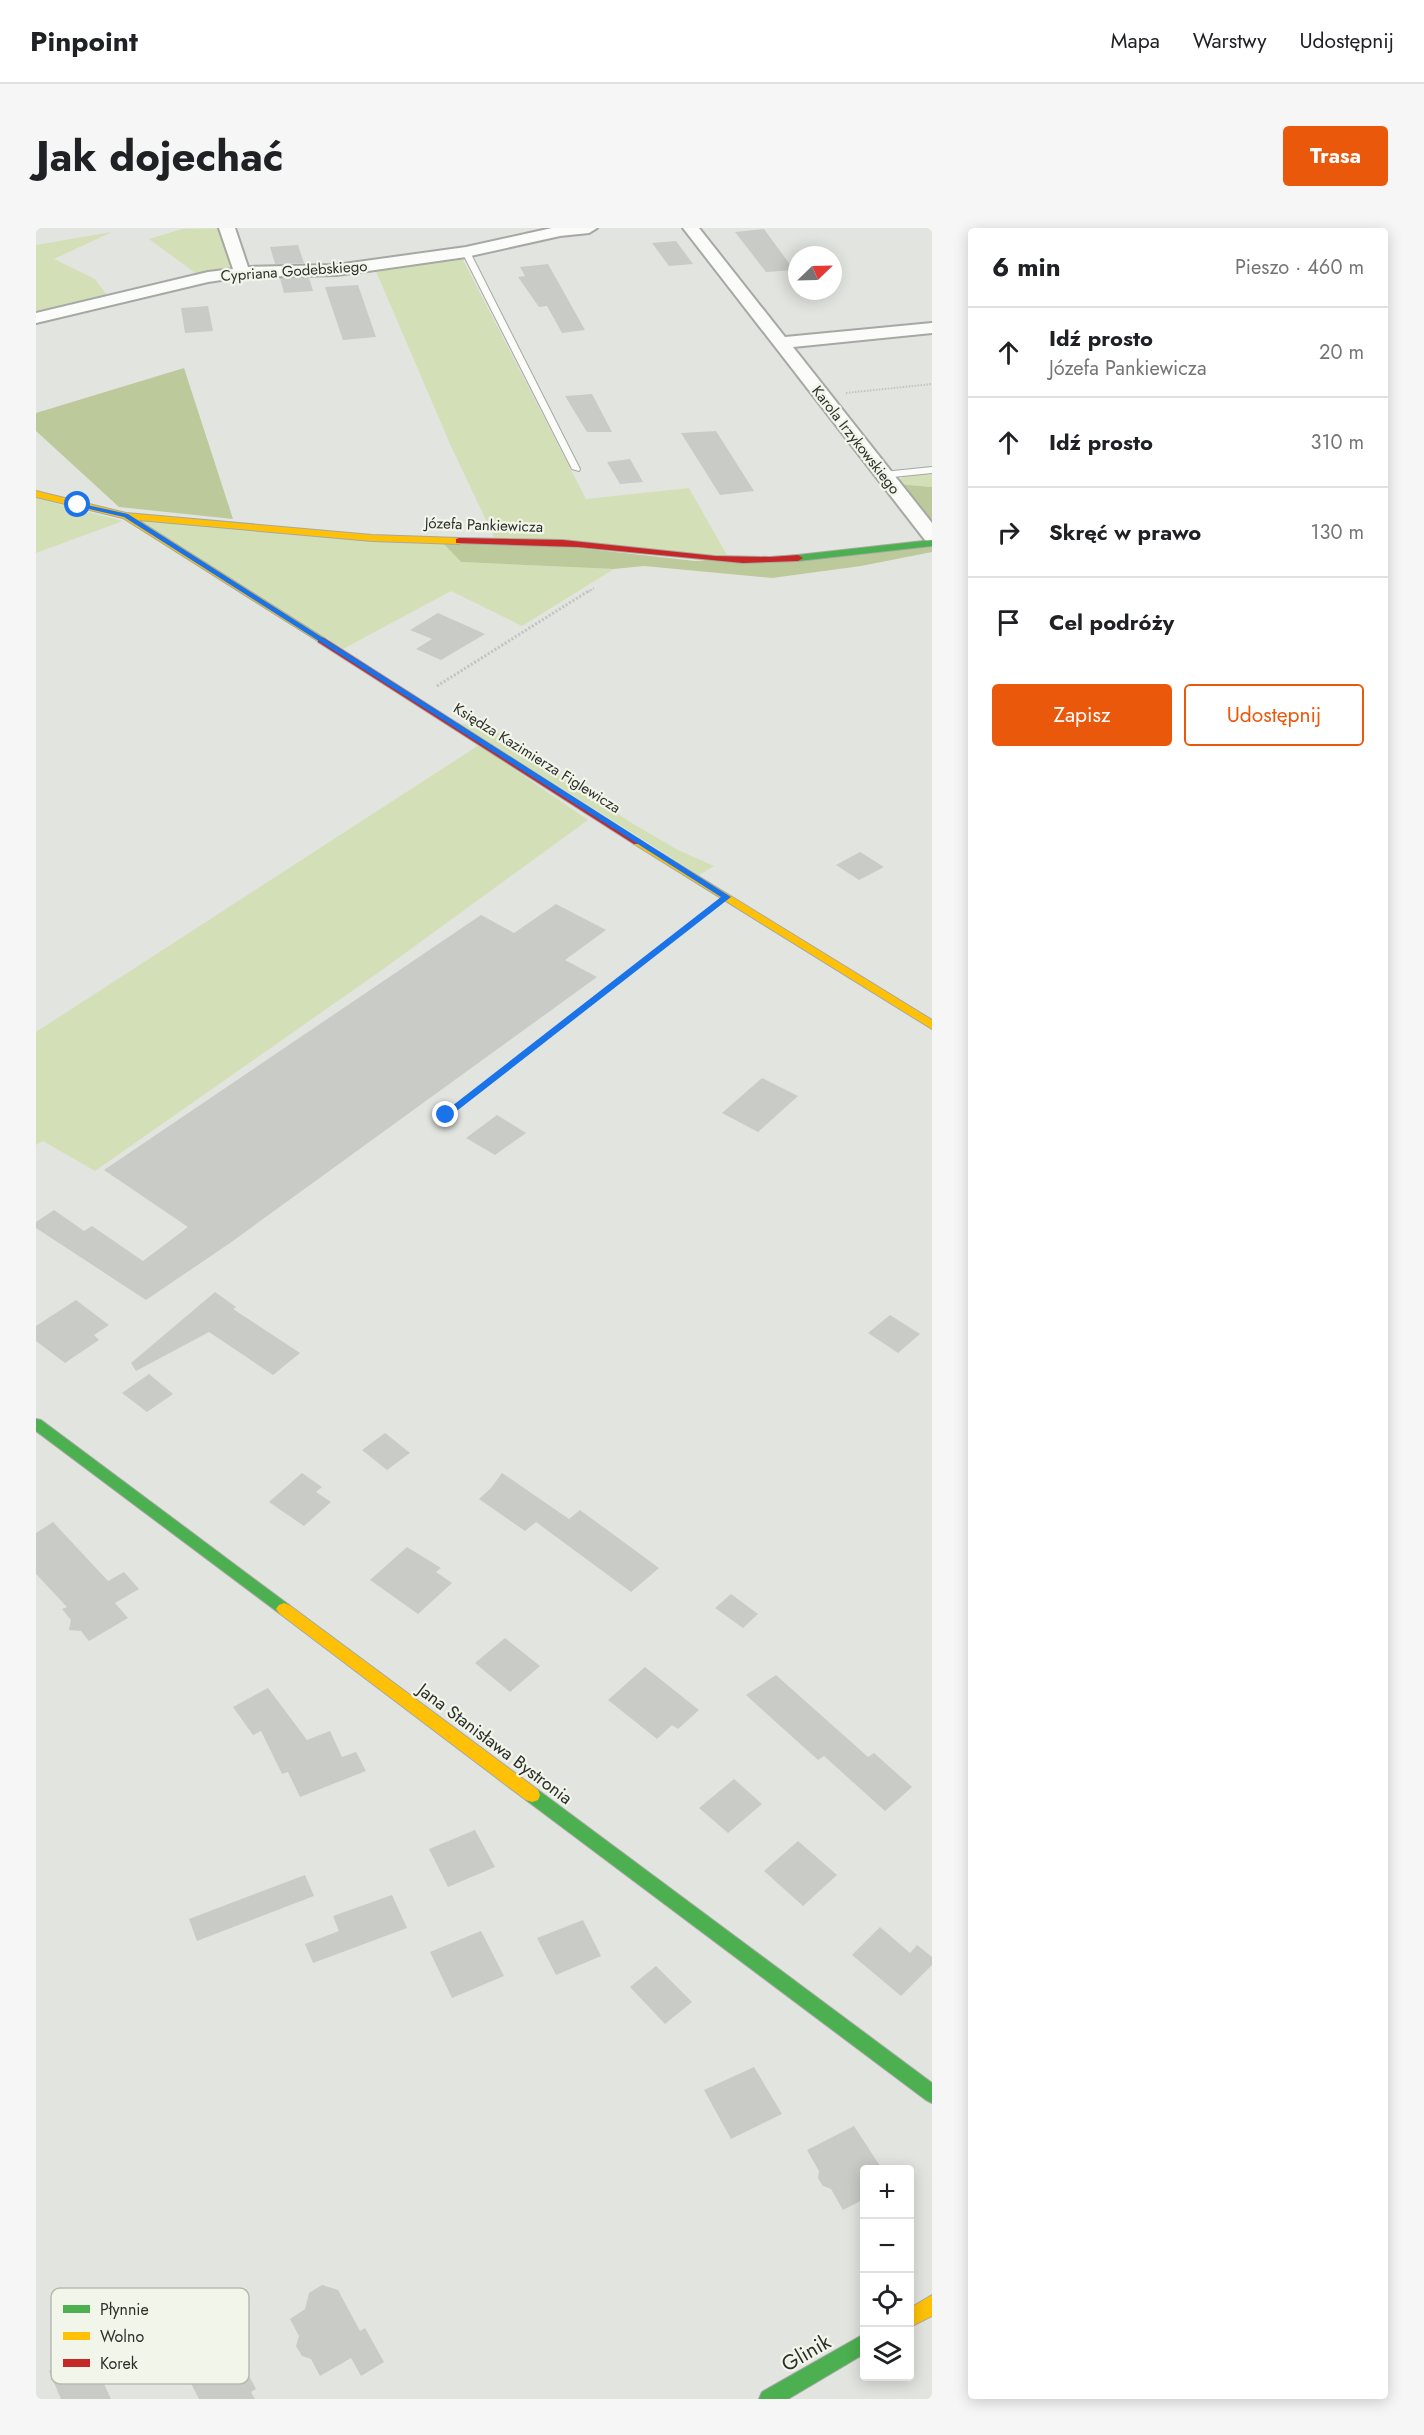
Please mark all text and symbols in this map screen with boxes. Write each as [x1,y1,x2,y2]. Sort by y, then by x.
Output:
text: Pinpoint [30,21,138,62]
text: Mapa [1111,26,1160,56]
text: Warstwy [1193,26,1266,56]
text: Udostępnij [1299,26,1394,56]
text: Jak dojechać [36,126,284,187]
button: Trasa [1283,126,1388,186]
north arrow [788,246,842,300]
text: 6 min [992,248,1061,286]
text: Pieszo · 460 m [1235,253,1364,282]
street label: Cypriana Godebskiego [220,255,368,287]
text: Idź prosto [1049,322,1153,354]
icon: ahead [992,336,1025,369]
text: 20 m [1319,338,1364,367]
text: Józefa Pankiewicza [1049,354,1207,383]
street label: Karola Irzykowskiego [807,381,905,499]
icon: ahead [992,426,1025,459]
text: Idź prosto [1049,426,1153,458]
text: 310 m [1310,428,1364,457]
route start [64,491,90,517]
street label: Józefa Pankiewicza [423,512,543,538]
icon: right [992,516,1025,549]
text: Skręć w prawo [1049,516,1201,548]
text: 130 m [1310,518,1364,547]
icon: arrive [992,606,1025,639]
text: Cel podróży [1049,606,1174,638]
button: Zapisz [992,684,1172,746]
button: Udostępnij [1184,684,1364,746]
street label: Księdza Kazimierza Figlewicza [449,697,625,819]
route end [432,1101,458,1127]
street label: Jana Stanisława Bystronia [411,1676,578,1811]
map controls [860,2165,914,2381]
button: + [860,2165,914,2219]
button: − [860,2219,914,2273]
button: locate [860,2273,914,2327]
legend [51,2288,249,2384]
text: Płynnie [100,2298,149,2321]
text: Wolno [100,2325,144,2348]
street label: Glinik [776,2327,837,2379]
button: layers [860,2327,914,2381]
text: Korek [100,2352,139,2375]

